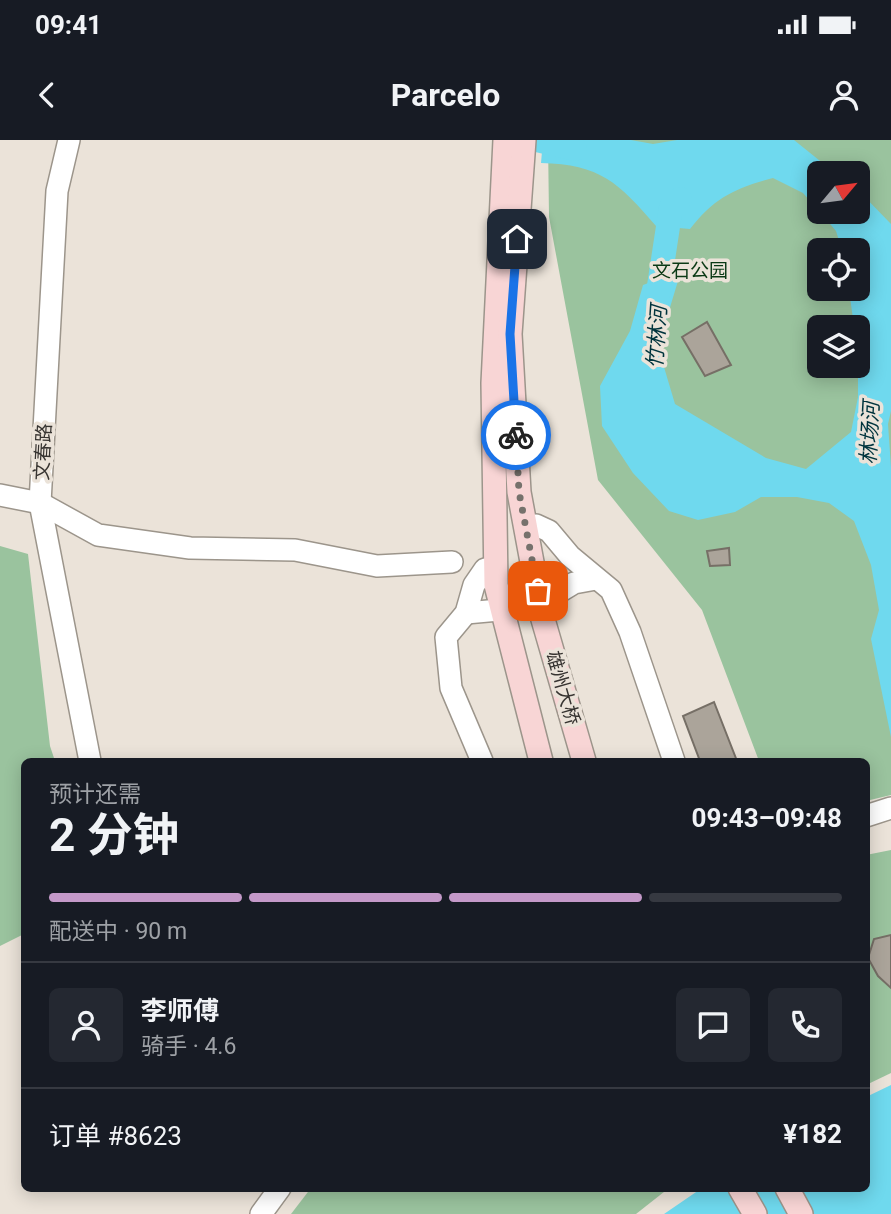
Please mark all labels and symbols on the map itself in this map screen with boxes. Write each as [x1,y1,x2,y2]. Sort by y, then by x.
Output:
north arrow [807,161,870,224]
pin [487,209,547,269]
park label: 文石公园 [652,259,728,282]
water label: 竹林河 [643,301,671,369]
water label: 林场河 [856,397,884,465]
courier [481,400,551,470]
street label: 文春路 [30,423,56,481]
pin [508,561,568,621]
street label: 雄州大桥 [541,648,585,728]

